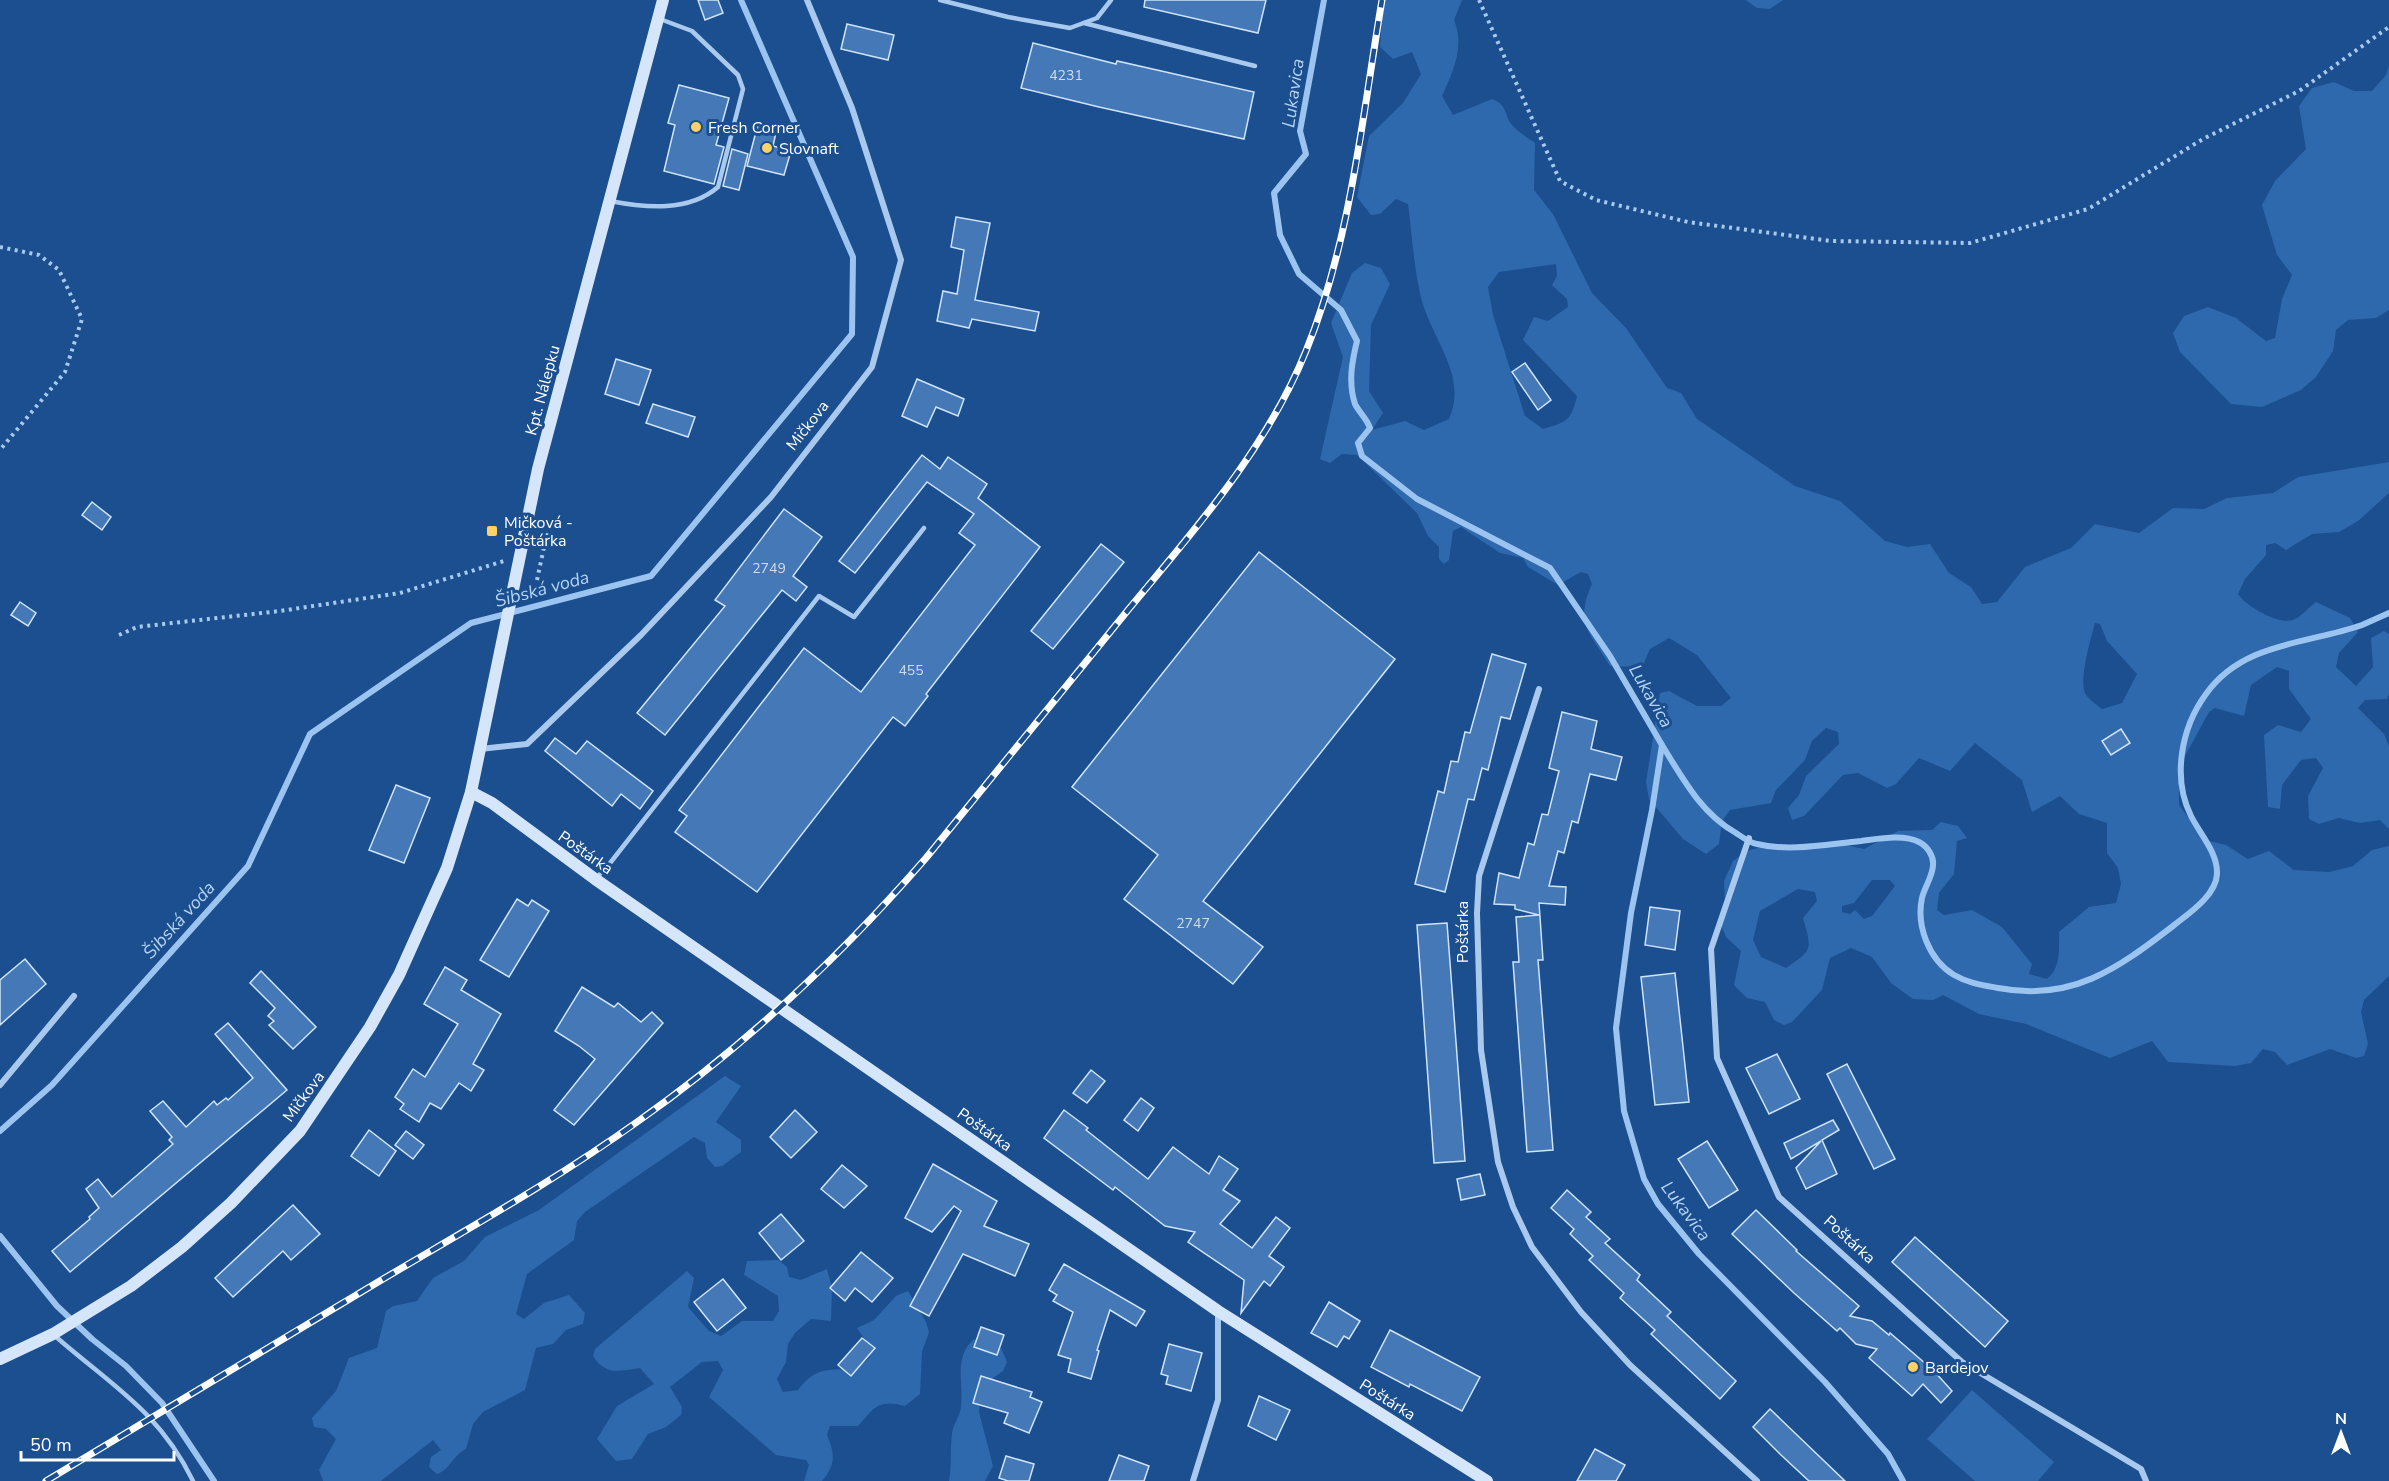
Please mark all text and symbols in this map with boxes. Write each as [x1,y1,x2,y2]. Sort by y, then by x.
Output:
water label: Lukavica [1276,57,1310,129]
house number: 4231 [1049,66,1083,85]
place label: Fresh Corner [708,117,800,139]
marker: Fresh Corner [689,120,703,134]
place label: Slovnaft [779,138,839,160]
marker: Slovnaft [760,141,774,155]
street label: Kpt. Nálepku [520,343,566,438]
street label: Mičkova [781,396,834,455]
place label: Mičková - Poštárka [504,512,573,552]
marker: Mičková - Poštárka [485,524,499,538]
house number: 2749 [752,559,786,578]
water label: Šibská voda [492,565,592,613]
water label: Lukavica [1623,660,1679,732]
house number: 455 [898,661,924,680]
street label: Poštárka [554,826,617,880]
water label: Šibská voda [138,876,220,964]
street label: Poštárka [1452,901,1474,963]
house number: 2747 [1176,914,1210,933]
street label: Mičkova [278,1067,330,1126]
street label: Poštárka [953,1103,1016,1157]
water label: Lukavica [1656,1176,1716,1246]
street label: Poštárka [1819,1211,1880,1269]
place label: Bardejov [1925,1357,1989,1379]
marker: Bardejov [1906,1360,1920,1374]
street label: Poštárka [1355,1374,1420,1426]
north arrow [2311,1403,2371,1463]
text: N [2335,1408,2347,1430]
scale bar [21,1424,174,1462]
text: 50 m [30,1433,72,1457]

